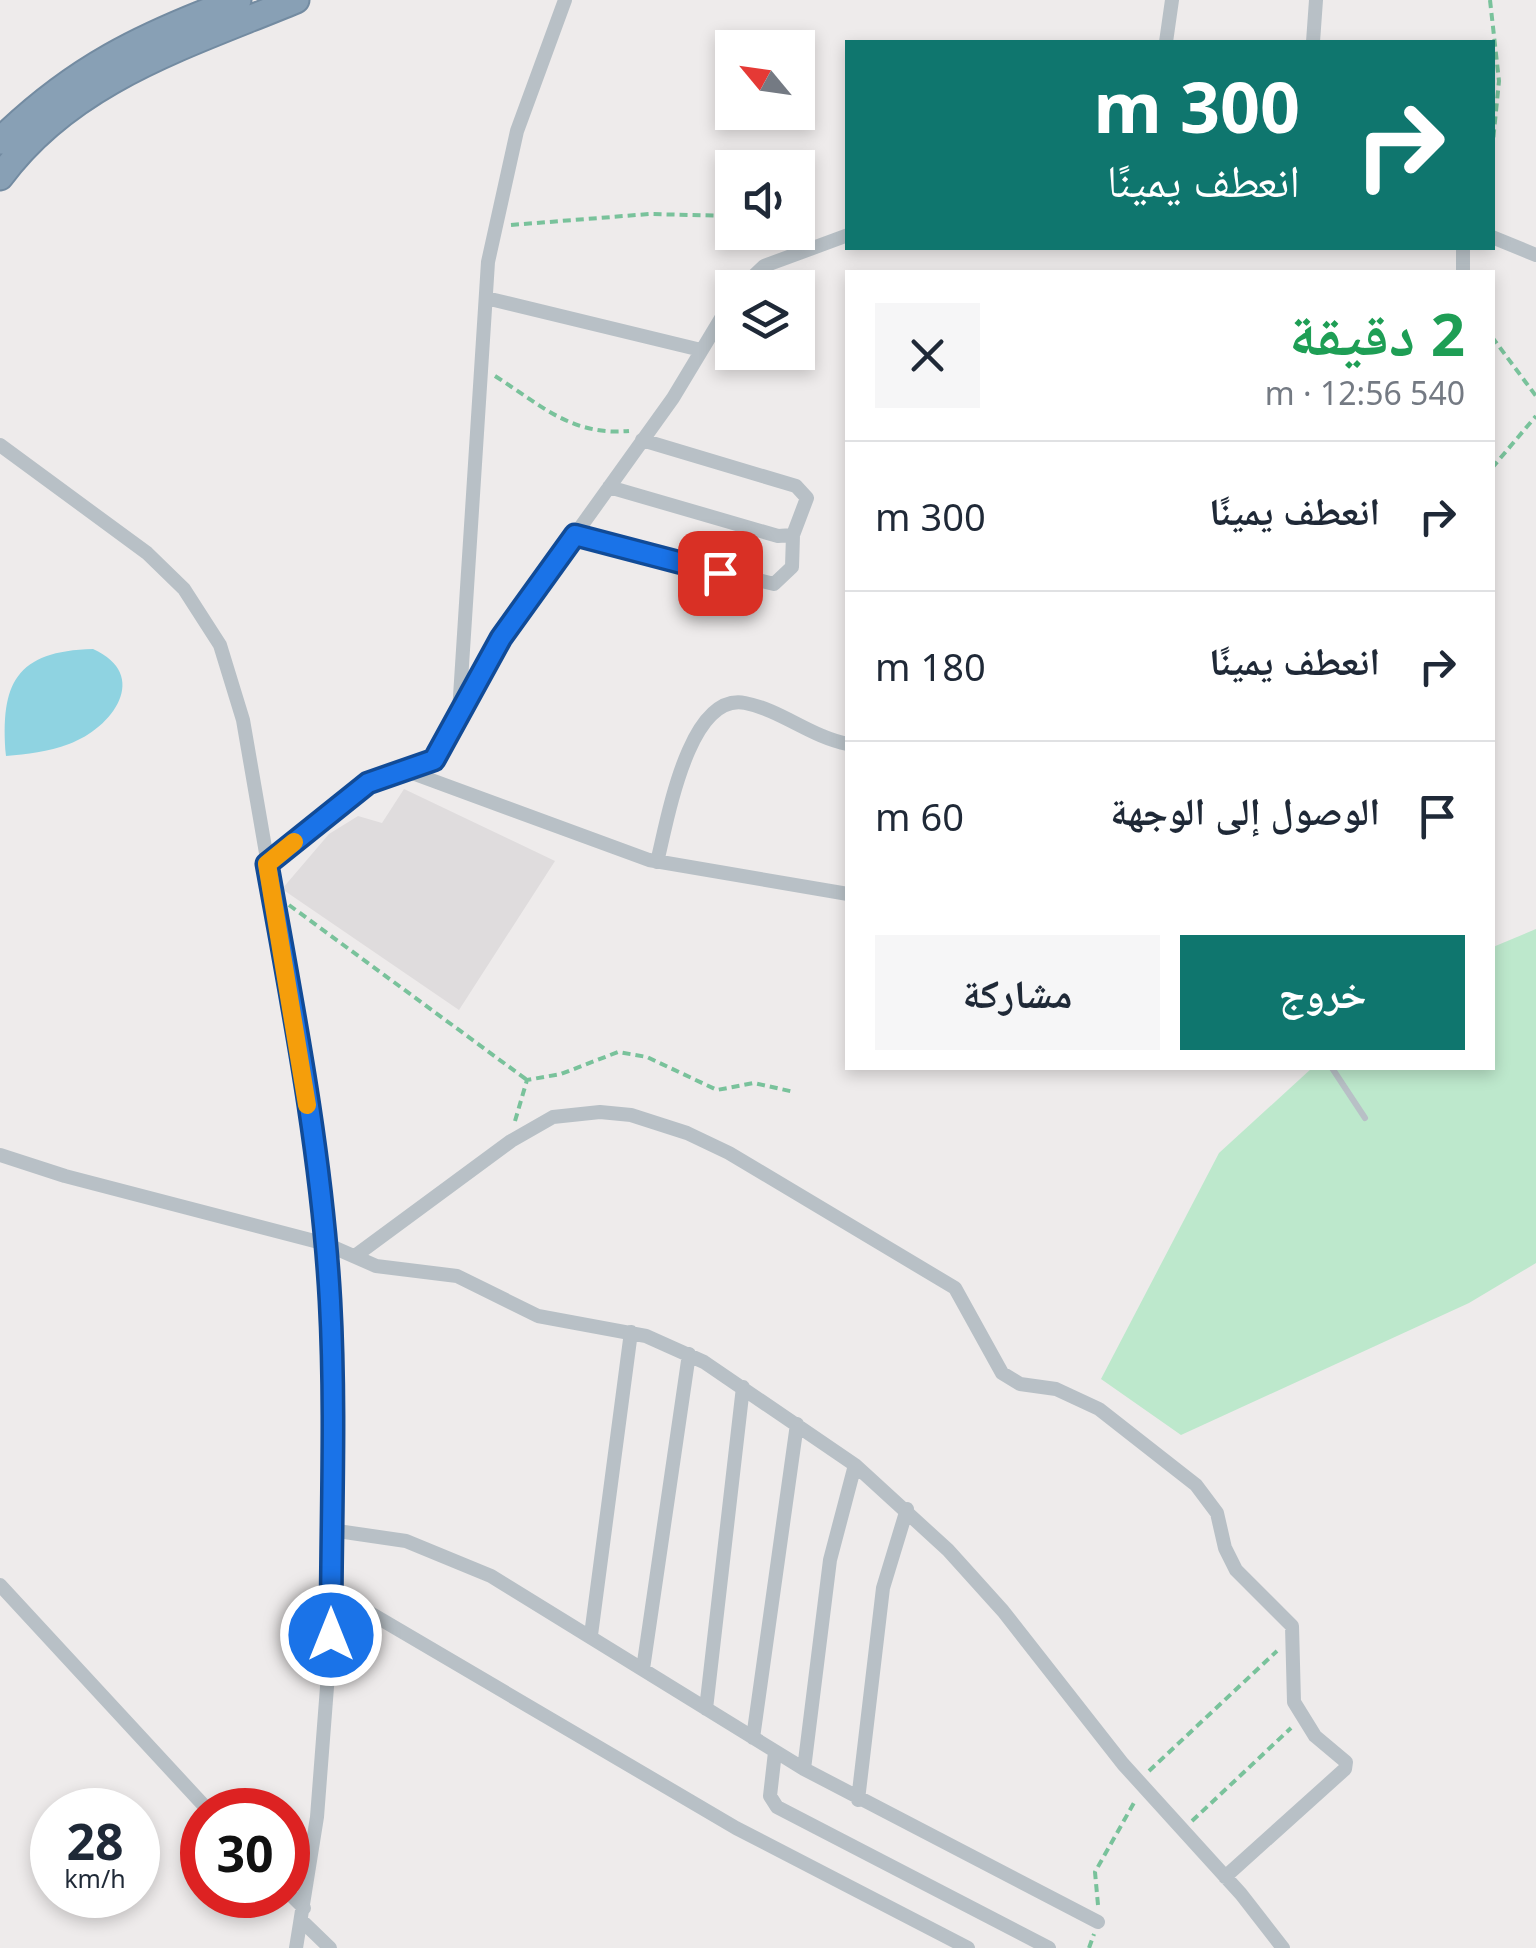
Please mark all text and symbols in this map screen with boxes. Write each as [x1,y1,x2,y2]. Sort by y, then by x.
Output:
north arrow [715,30,815,130]
map controls [715,30,815,370]
text: 300 m [1093,58,1300,154]
icon: right [1335,80,1465,210]
text: انعطف يمينًا [1107,149,1300,210]
button: sound [715,150,815,250]
button: layers [715,270,815,370]
text: 2 دقيقة [1289,292,1465,374]
button: close [875,303,980,408]
text: 540 m · 12:56 [1265,371,1465,414]
text: انعطف يمينًا [1209,484,1380,536]
icon: right [1410,489,1465,544]
text: 300 m [875,490,986,542]
pin [678,531,763,616]
icon: arrive [693,546,748,601]
text: انعطف يمينًا [1209,634,1380,686]
icon: right [1410,639,1465,694]
text: 180 m [875,640,986,692]
text: الوصول إلى الوجهة [1110,784,1380,836]
icon: arrive [1410,789,1465,844]
text: 60 m [875,790,964,842]
button: مشاركة [875,935,1160,1050]
button: خروج [1180,935,1465,1050]
position arrow [279,1583,383,1687]
speed limit sign: 30 [180,1788,310,1918]
text: 28 [66,1807,124,1875]
text: km/h [64,1861,126,1895]

